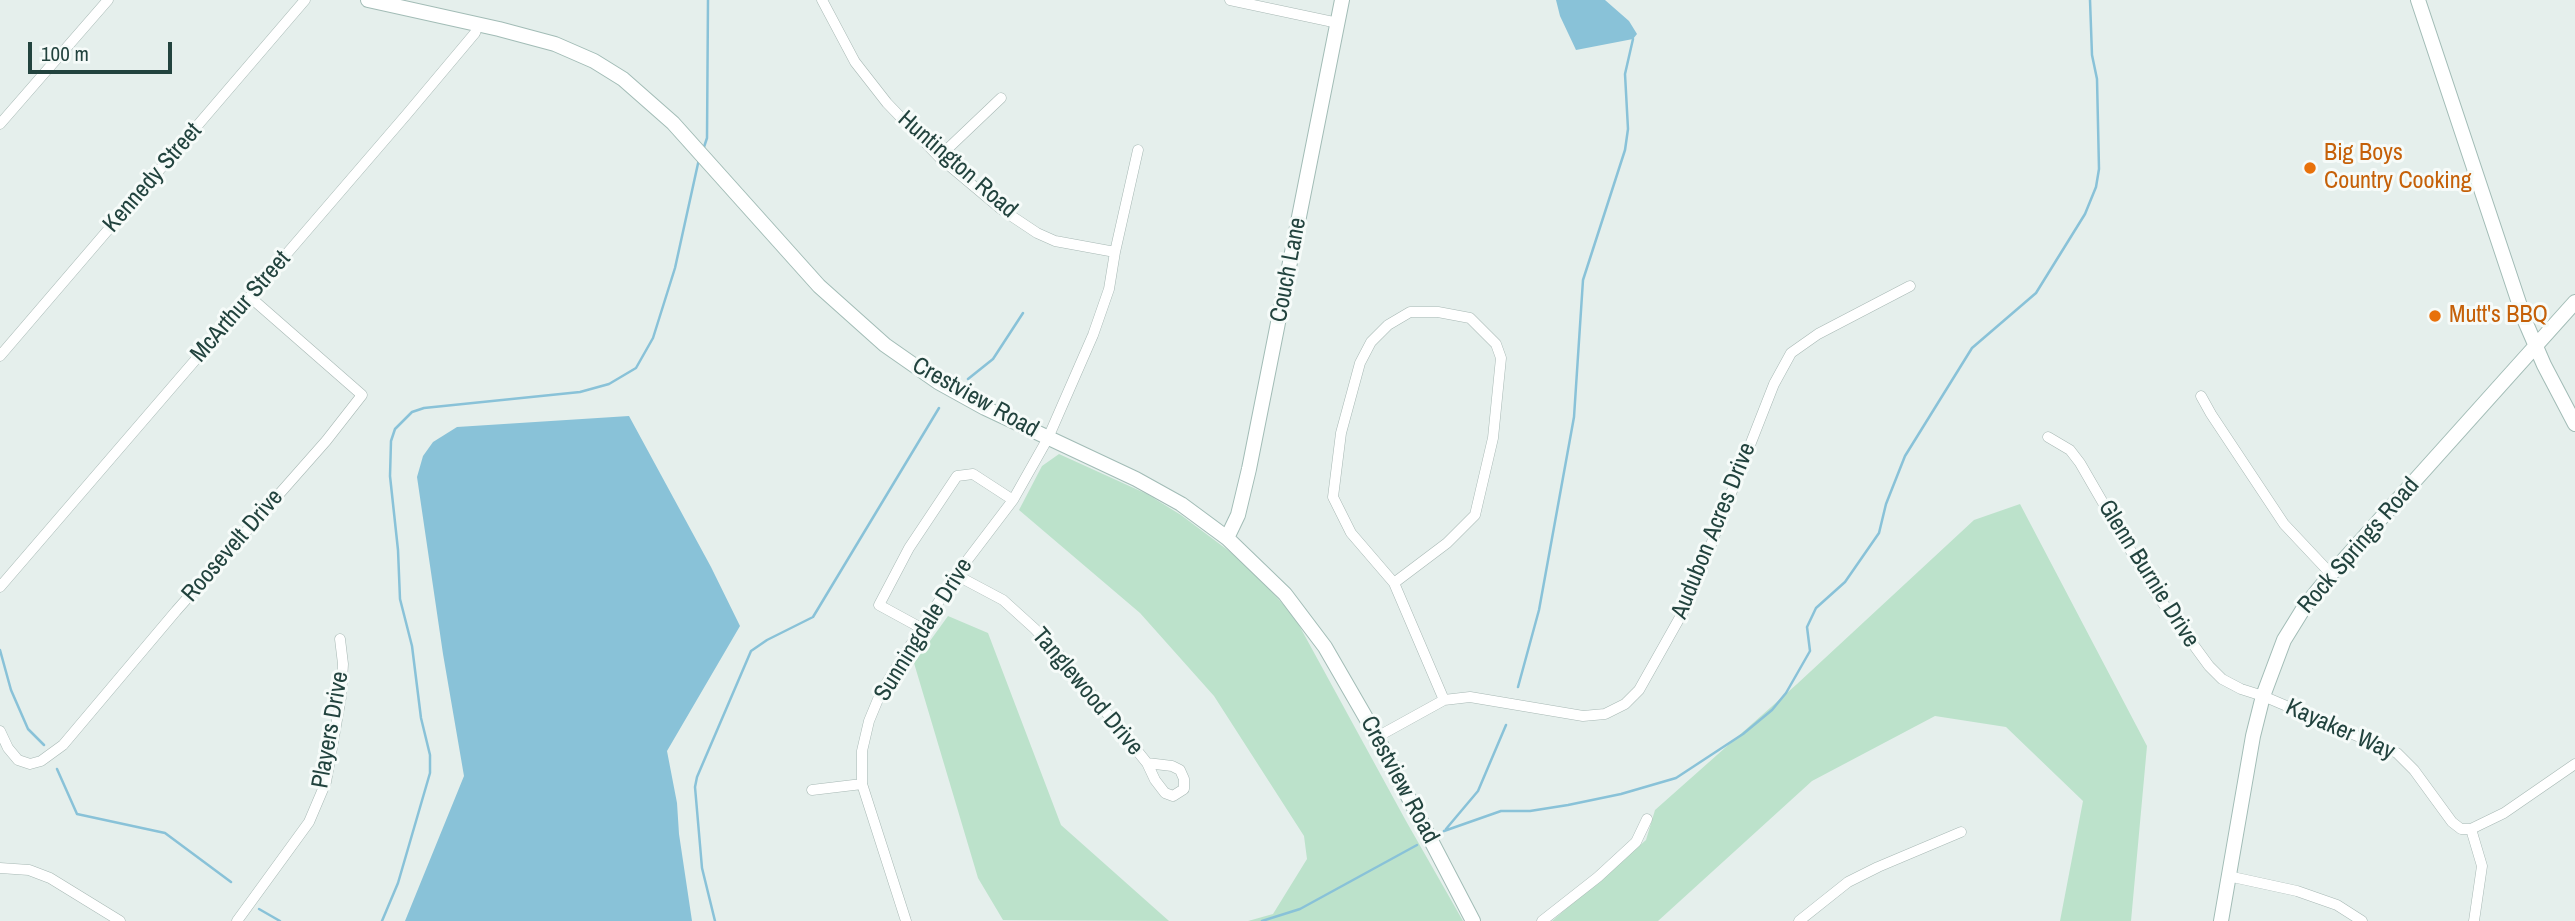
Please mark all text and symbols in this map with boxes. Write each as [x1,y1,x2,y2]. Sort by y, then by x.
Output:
scale bar [32,28,175,72]
text: 100 m [41,39,89,68]
street label: Huntington Road [891,105,1023,225]
street label: Kennedy Street [98,117,208,239]
place label: Big Boys Country Cooking [2324,140,2472,196]
marker: Big Boys Country Cooking [2302,160,2318,176]
street label: Couch Lane [1265,215,1313,325]
street label: McArthur Street [185,246,297,368]
place label: Mutt's BBQ [2449,302,2548,330]
marker: Mutt's BBQ [2427,308,2443,324]
street label: Crestview Road [907,351,1043,445]
street label: Audubon Acres Drive [1666,439,1762,623]
street label: Rock Springs Road [2292,472,2426,620]
street label: Roosevelt Drive [176,484,290,608]
street label: Glenn Burnie Drive [2091,495,2205,653]
street label: Sunningdale Drive [869,553,979,707]
street label: Tanglewood Drive [1025,622,1149,762]
street label: Players Drive [307,669,355,791]
street label: Kayaker Way [2281,693,2399,767]
street label: Crestview Road [1353,711,1445,849]

